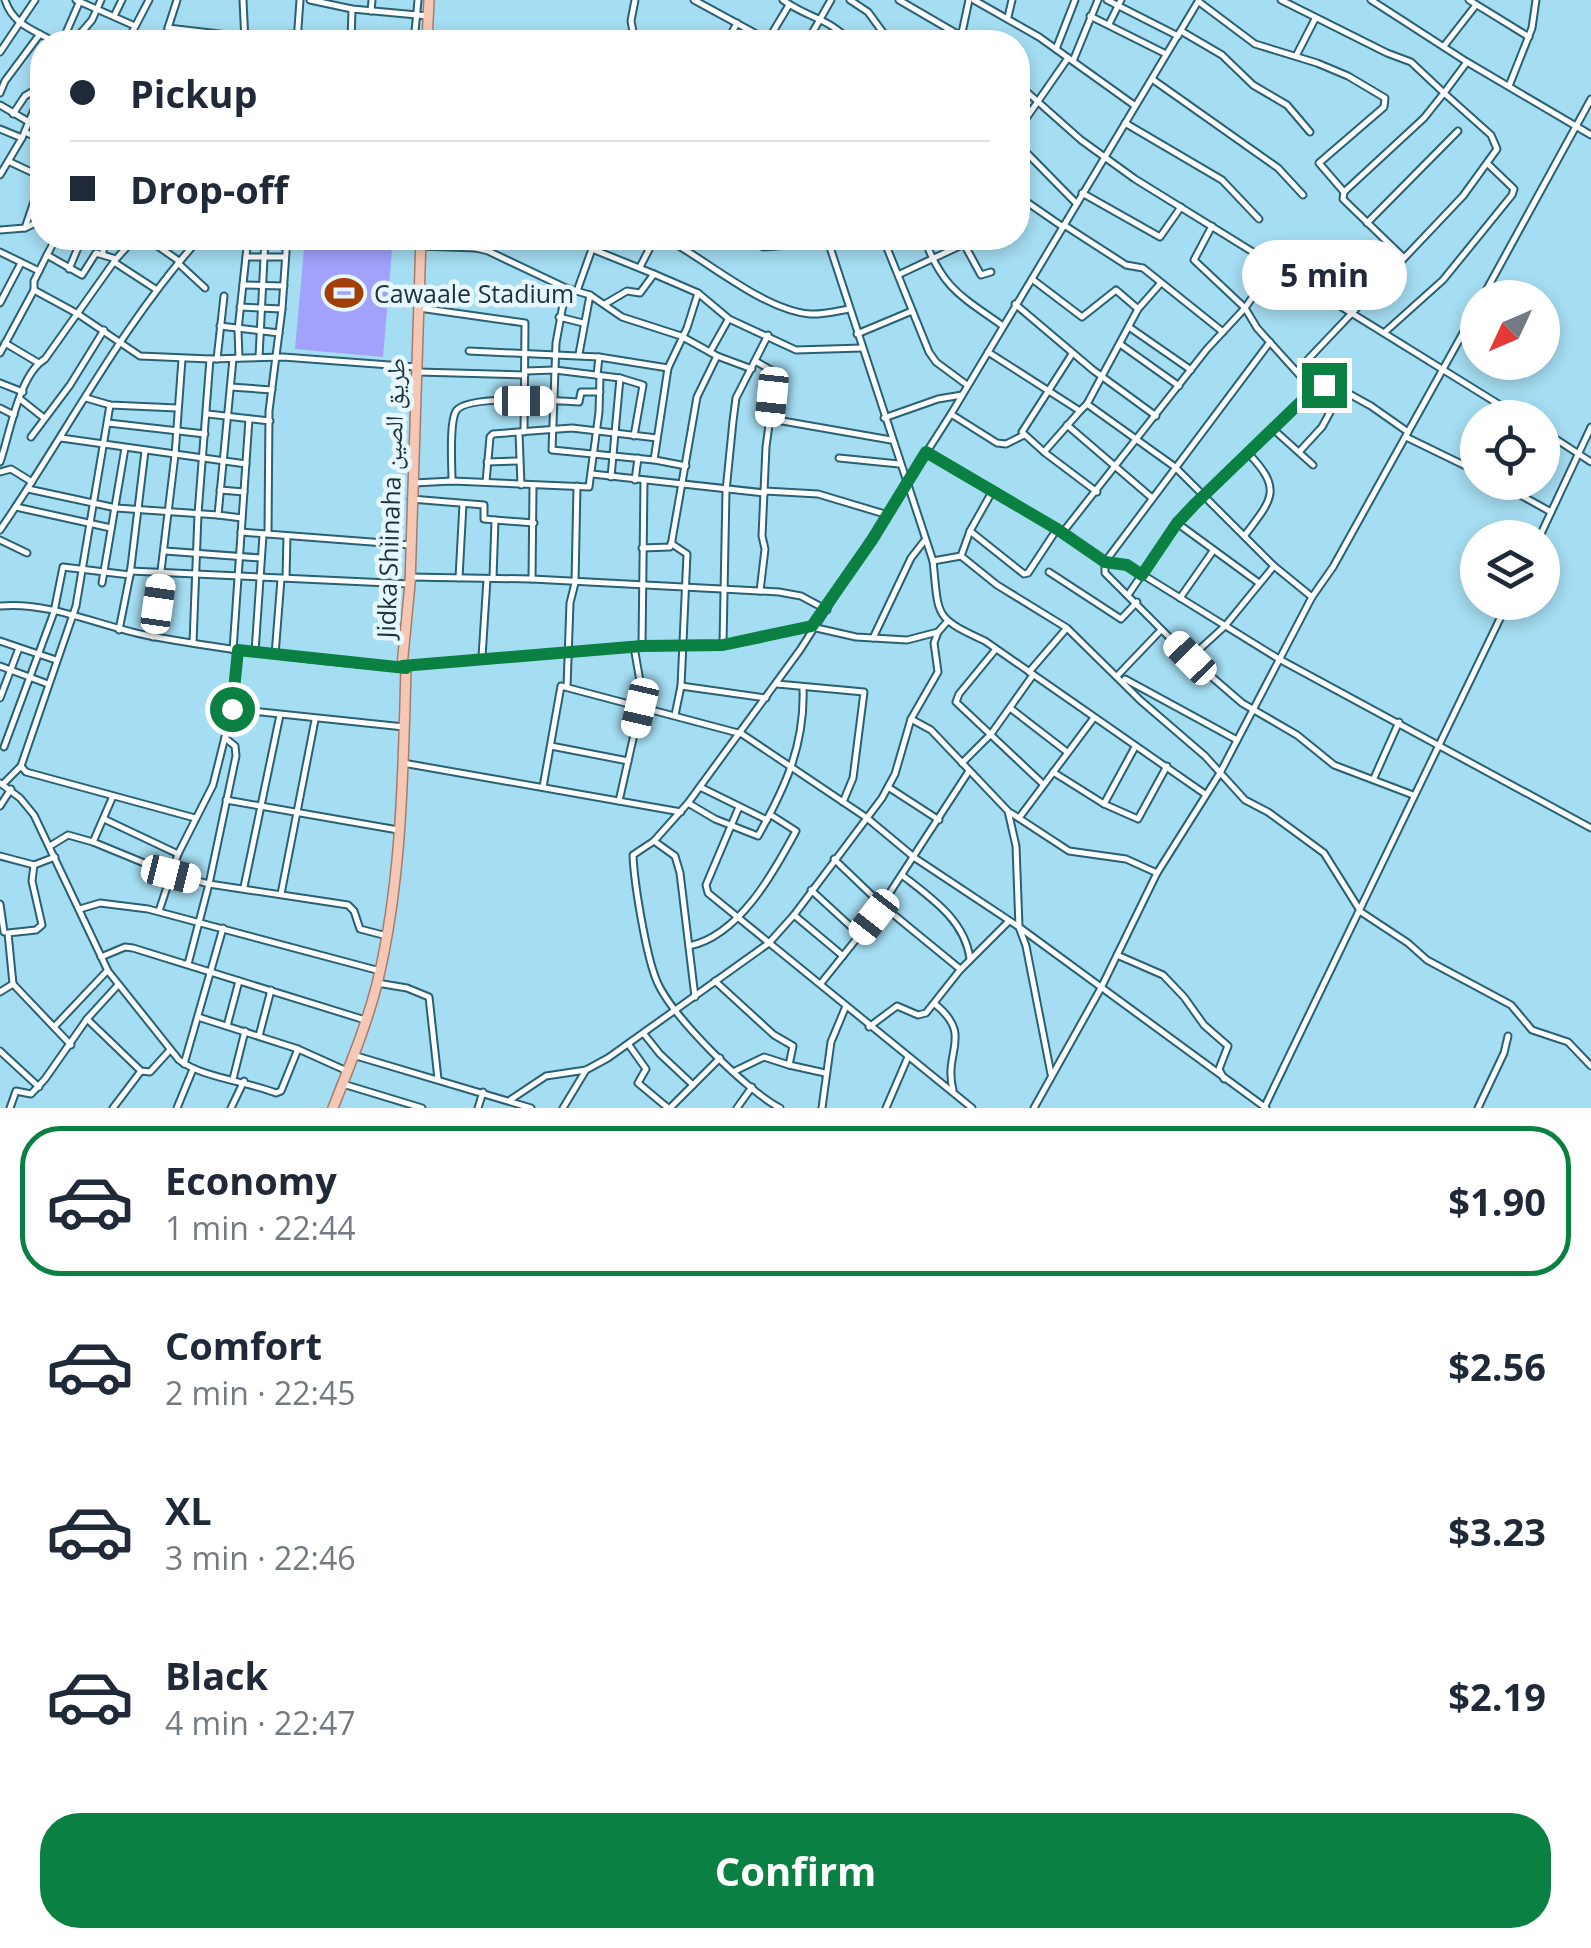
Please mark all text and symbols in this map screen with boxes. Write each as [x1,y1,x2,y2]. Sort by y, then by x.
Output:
text: Pickup [130,67,258,119]
text: Drop-off [130,163,288,215]
callout: 5 min [1242,240,1406,310]
text: 5 min [1280,253,1369,296]
sports icon: Cawaale Stadium [323,272,365,314]
place label: Cawaale Stadium [374,276,574,310]
north arrow [1460,280,1560,380]
map controls [1460,280,1560,620]
street label: Jidka Shiinaha طريق الصين [368,357,412,641]
route end [1302,363,1347,408]
car [754,366,790,428]
car [494,386,554,416]
button: locate [1460,400,1560,500]
button: layers [1460,520,1560,620]
car [139,572,177,636]
car [1158,626,1222,690]
car [619,675,661,741]
route start [210,687,255,732]
car [138,852,204,896]
car [844,884,904,950]
text: Economy [165,1154,337,1206]
icon: car [45,1156,135,1246]
text: $1.90 [1448,1175,1546,1227]
text: 1 min · 22:44 [165,1206,356,1249]
text: Comfort [165,1319,322,1371]
icon: car [45,1321,135,1411]
text: $2.56 [1448,1340,1546,1392]
text: 2 min · 22:45 [165,1371,356,1414]
text: XL [165,1484,212,1536]
icon: car [45,1486,135,1576]
text: $3.23 [1448,1505,1546,1557]
text: 3 min · 22:46 [165,1536,356,1579]
text: Black [165,1649,268,1701]
icon: car [45,1651,135,1741]
text: $2.19 [1448,1670,1546,1722]
text: 4 min · 22:47 [165,1701,356,1744]
button: Confirm [40,1813,1551,1928]

